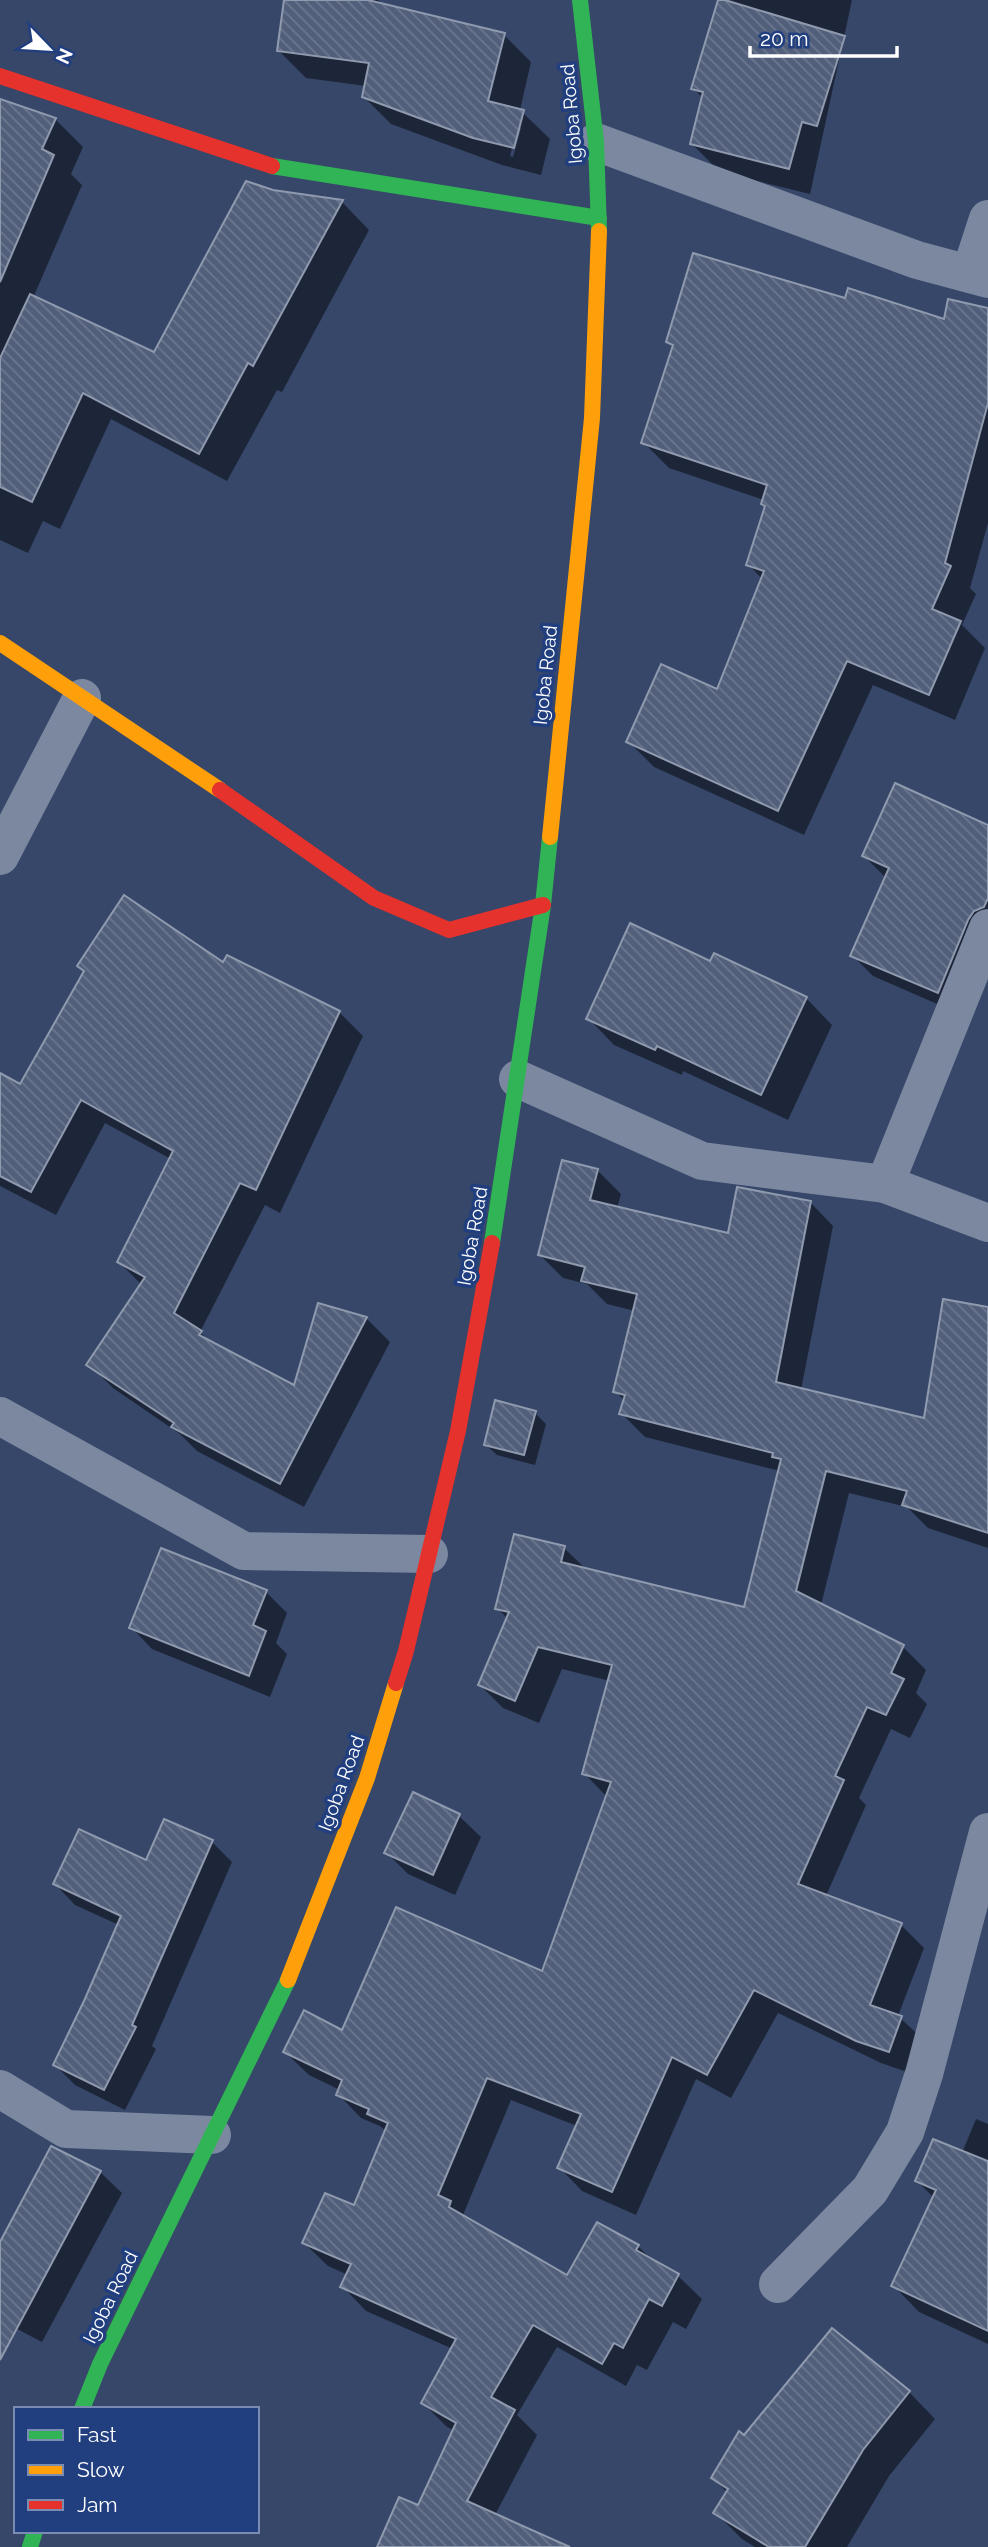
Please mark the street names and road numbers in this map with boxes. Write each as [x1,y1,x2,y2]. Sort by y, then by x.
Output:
street label: Igoba Road [556,63,586,165]
street label: Igoba Road [529,624,561,726]
street label: Igoba Road [452,1185,492,1287]
street label: Igoba Road [314,1732,368,1834]
street label: Igoba Road [78,2247,142,2347]

